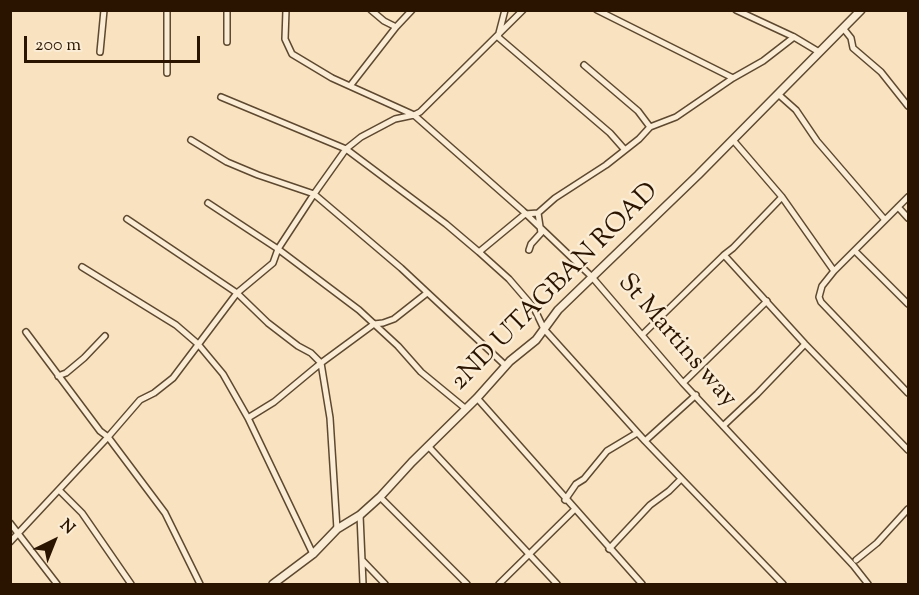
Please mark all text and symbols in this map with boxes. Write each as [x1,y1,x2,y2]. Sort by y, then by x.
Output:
scale bar [27,24,202,62]
text: 200 m [35,33,81,59]
street label: 2ND UTAGBAN ROAD [446,178,666,398]
street label: St Martins way [610,269,742,415]
north arrow [24,511,84,571]
text: N [54,515,79,540]

